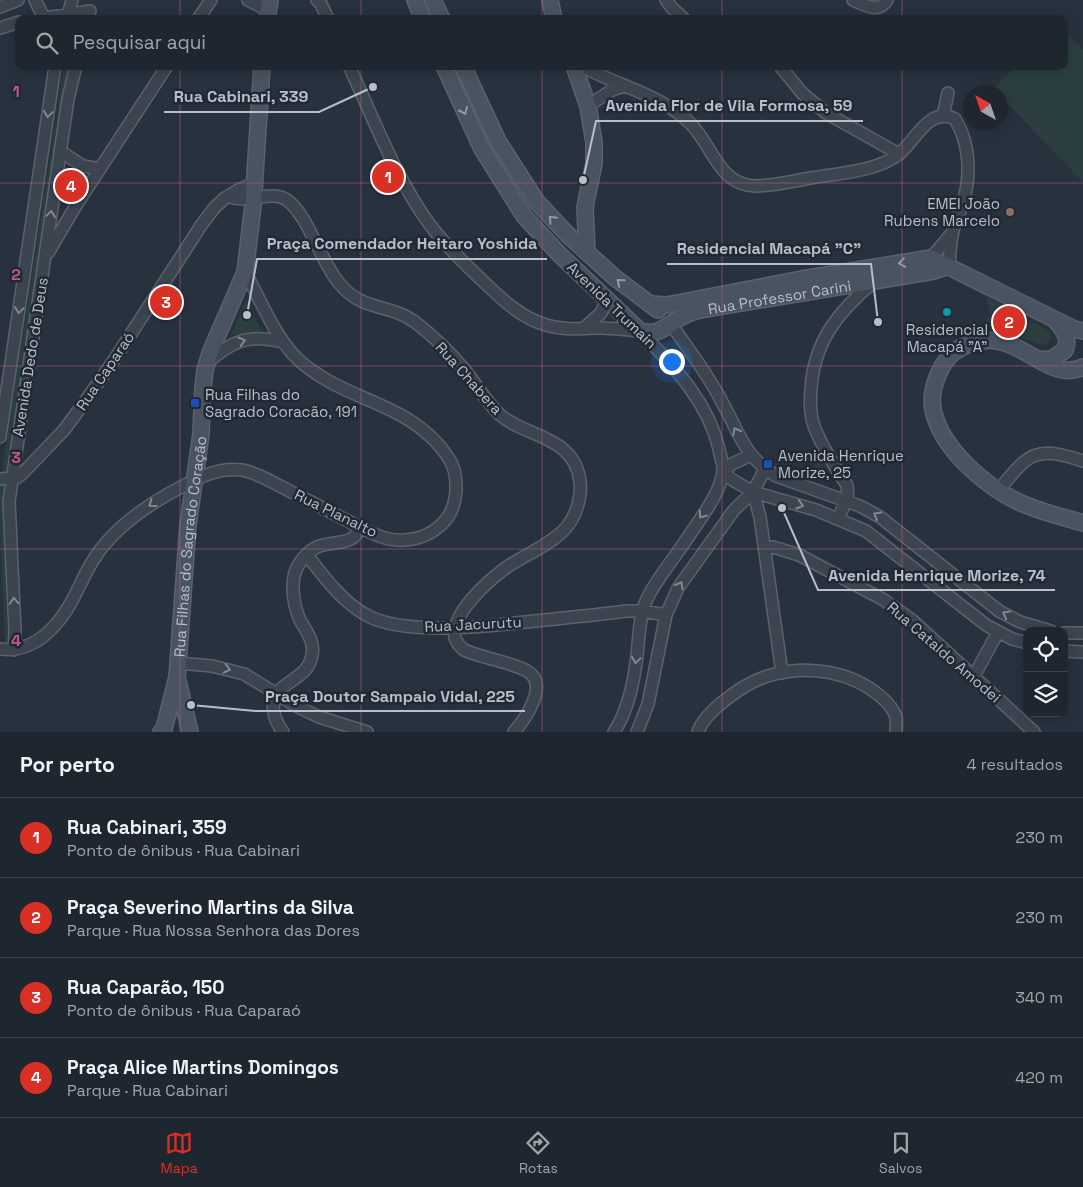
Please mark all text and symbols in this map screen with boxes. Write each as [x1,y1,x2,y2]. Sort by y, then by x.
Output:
search box [15,15,1068,70]
icon: search [33,29,61,57]
text: Pesquisar aqui [73,30,206,55]
text: 1 [12,81,20,102]
callout: Rua Cabinari, 339 [164,81,319,112]
north arrow [963,85,1008,130]
text: Rua Cabinari, 339 [174,86,308,107]
callout: Avenida Flor de Vila Formosa, 59 [596,90,863,121]
text: Avenida Flor de Vila Formosa, 59 [606,95,853,116]
one-way arrow [458,106,469,115]
one-way arrow [43,111,54,119]
pin: 1 [372,158,404,196]
pin: 4 [55,167,87,205]
place label: EMEI João Rubens Marcelo [884,194,1000,230]
marker: EMEI João Rubens Marcelo [1004,206,1016,218]
one-way arrow [45,210,56,218]
one-way arrow [549,215,558,224]
callout: Praça Comendador Heitaro Yoshida [257,228,547,259]
text: Praça Comendador Heitaro Yoshida [267,233,537,254]
callout: Residencial Macapá "C" [667,233,871,264]
text: Residencial Macapá "C" [677,238,861,259]
street label: Avenida Trumain [563,257,661,353]
one-way arrow [898,257,907,267]
text: 2 [11,264,21,285]
street label: Rua Professor Carini [706,275,852,318]
street label: Avenida Dedo de Deus [8,276,52,438]
one-way arrow [617,279,626,287]
pin: 3 [150,283,182,321]
pin: 2 [993,303,1025,341]
one-way arrow [14,306,25,314]
marker: Residencial Macapá "A" [941,306,953,318]
place label: Residencial Macapá "A" [906,320,988,356]
street label: Rua Caparaó [72,328,138,414]
one-way arrow [238,336,246,346]
street label: Rua Chabera [431,338,507,418]
your location [659,349,685,375]
place label: Rua Filhas do Sagrado Coracão, 191 [205,385,357,421]
marker: Rua Filhas do Sagrado Coracão, 191 [189,397,201,409]
one-way arrow [732,427,742,436]
street label: Rua Filhas do Sagrado Coração [169,435,210,658]
place label: Avenida Henrique Morize, 25 [778,446,904,482]
text: 3 [11,447,21,468]
marker: Avenida Henrique Morize, 25 [762,458,774,470]
street label: Rua Planalto [291,485,381,541]
one-way arrow [148,498,158,507]
one-way arrow [796,500,804,510]
one-way arrow [699,510,708,519]
one-way arrow [874,512,883,522]
callout: Avenida Henrique Morize, 74 [818,559,1055,590]
text: Avenida Henrique Morize, 74 [828,565,1046,586]
one-way arrow [673,582,683,591]
one-way arrow [8,597,19,605]
street label: Rua Cataldo Amodei [883,597,1005,707]
one-way arrow [1002,610,1011,620]
street label: Rua Jacurutu [424,612,522,636]
map controls [1023,627,1068,717]
button: locate [1023,627,1068,672]
text: 4 [11,630,21,651]
one-way arrow [632,655,642,664]
one-way arrow [222,664,230,674]
button: layers [1023,672,1068,717]
callout: Praça Doutor Sampaio Vidal, 225 [255,680,525,711]
text: Praça Doutor Sampaio Vidal, 225 [265,686,515,707]
text: Por perto [20,751,115,778]
text: 4 resultados [967,754,1063,775]
text: Rua Cabinari, 359 [67,815,227,840]
text: 1 [32,827,40,848]
text: 230 m [1016,827,1063,848]
text: Ponto de ônibus · Rua Cabinari [67,840,300,861]
text: Praça Severino Martins da Silva [67,895,354,920]
text: 2 [31,907,41,928]
text: 230 m [1016,907,1063,928]
text: Parque · Rua Nossa Senhora das Dores [67,920,360,941]
text: Rua Caparão, 150 [67,975,225,1000]
text: 3 [31,987,41,1008]
text: 340 m [1015,987,1063,1008]
text: Ponto de ônibus · Rua Caparaó [67,1000,301,1021]
text: Praça Alice Martins Domingos [67,1055,339,1080]
text: 4 [31,1067,41,1088]
text: 420 m [1015,1067,1063,1088]
text: Parque · Rua Cabinari [67,1080,228,1101]
tab: Mapa [161,1129,198,1177]
tab: Rotas [519,1129,558,1177]
tab: Salvos [879,1129,922,1177]

